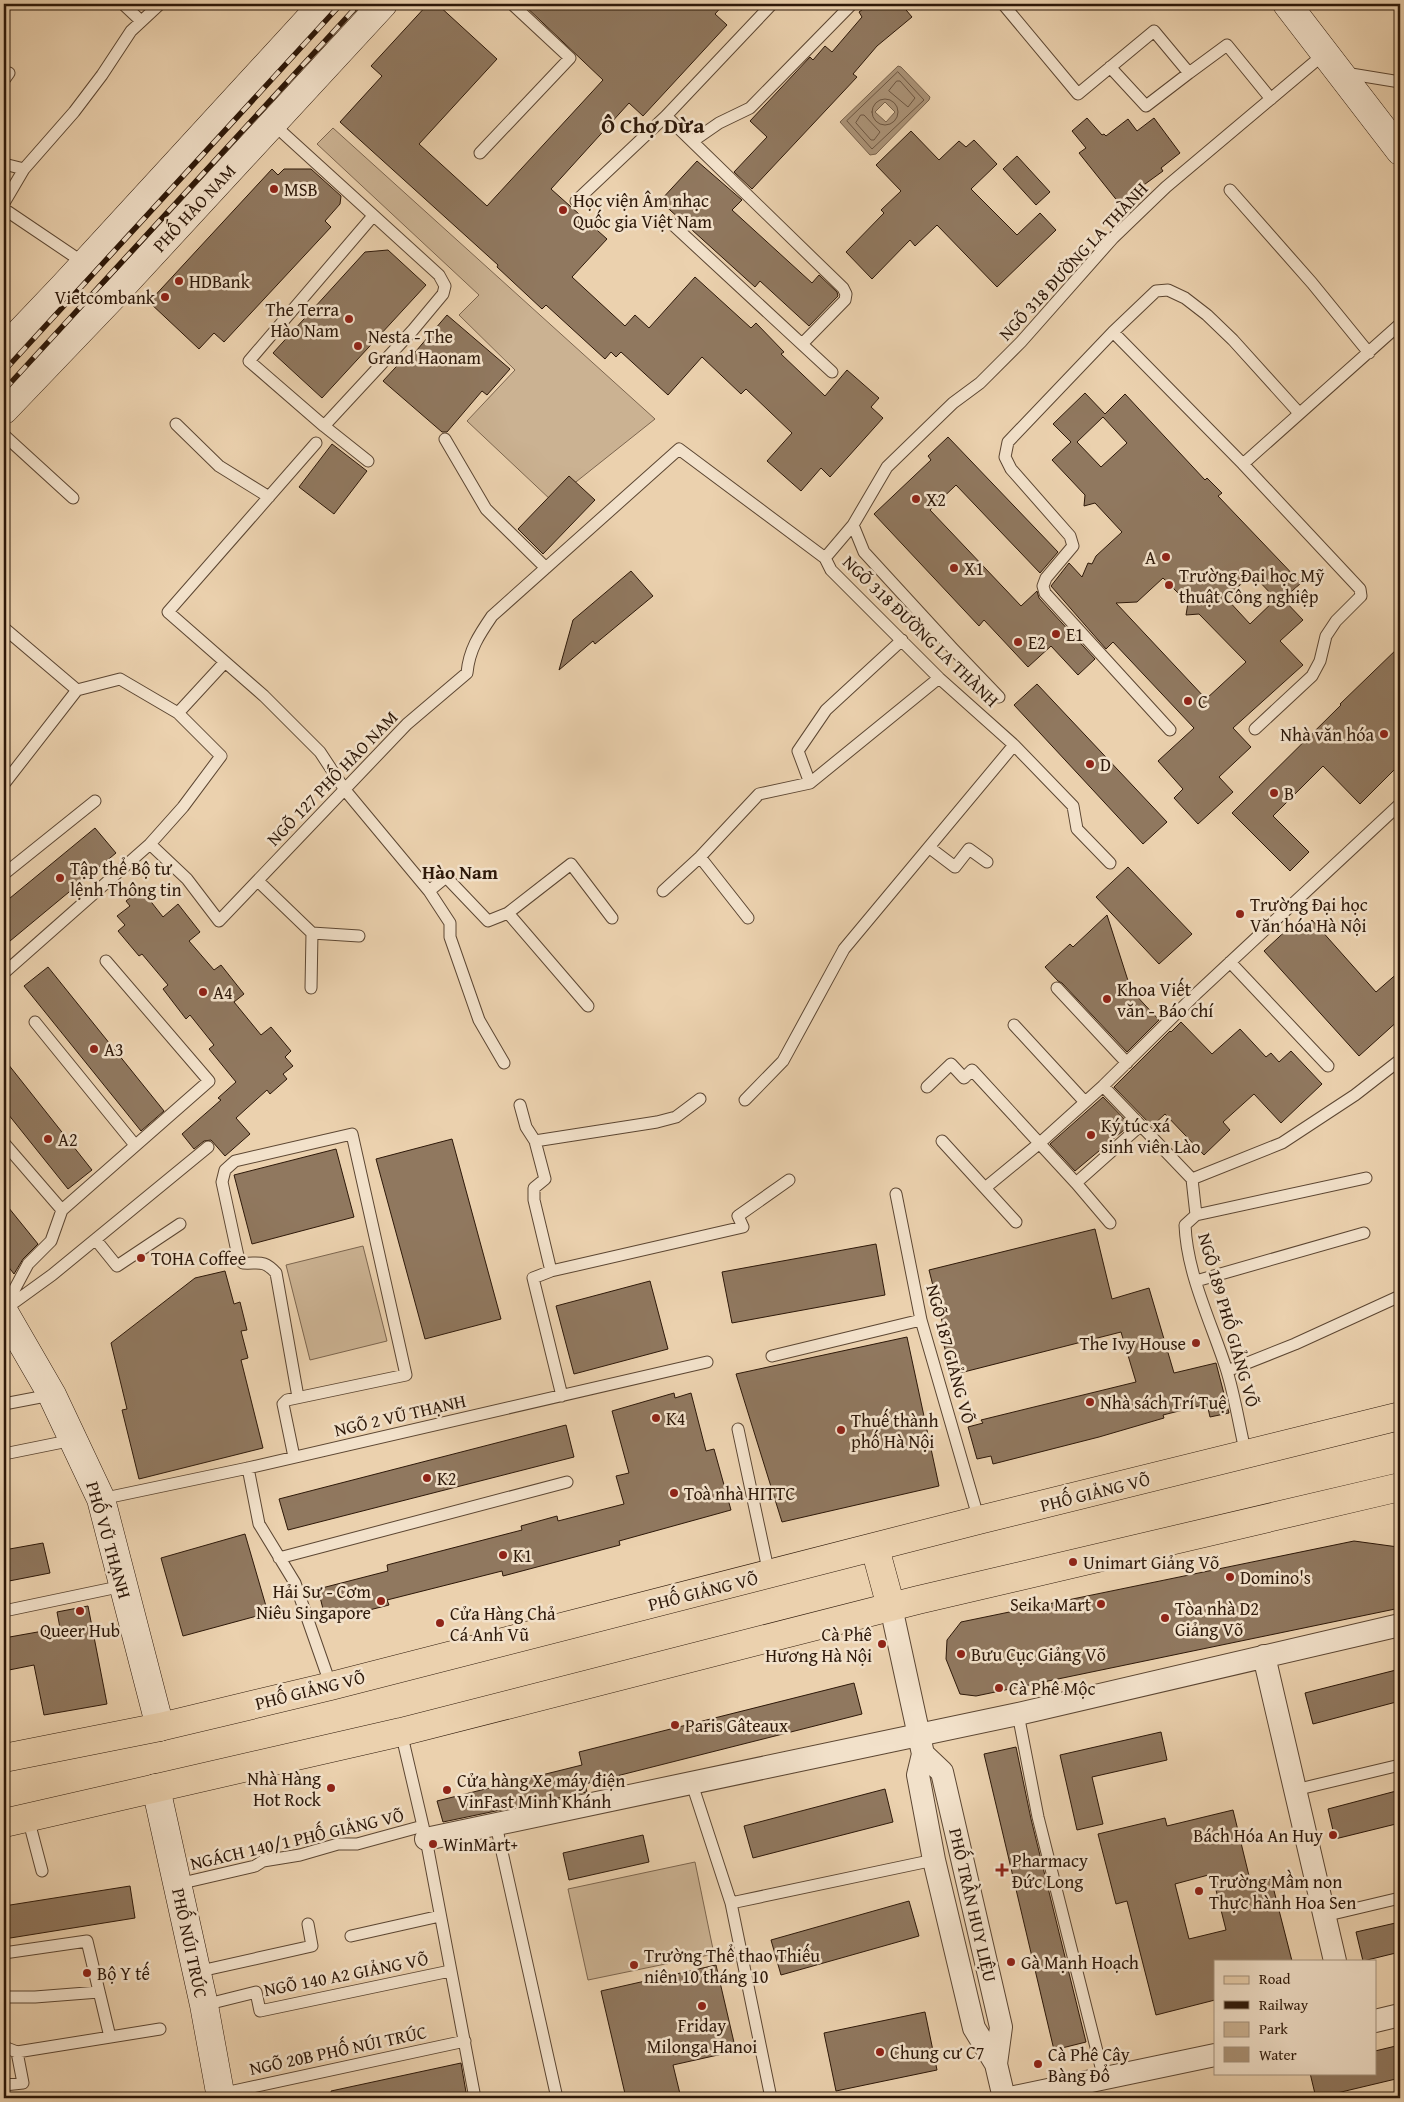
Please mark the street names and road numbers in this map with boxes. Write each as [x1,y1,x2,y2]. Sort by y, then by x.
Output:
street label: PHỐ HÀO NAM [145,157,242,258]
street label: NGÕ 318 ĐƯỜNG LA THÀNH [992,176,1154,346]
street label: NGÕ 318 ĐƯỜNG LA THÀNH [837,549,1005,713]
street label: NGÕ 127 PHỐ HÀO NAM [259,703,404,852]
street label: NGÕ 189 PHỐ GIẢNG VÕ [1191,1230,1268,1410]
street label: NGÕ 187 GIẢNG VÕ [919,1281,983,1427]
street label: NGÕ 2 VŨ THẠNH [332,1387,468,1443]
street label: PHỐ GIẢNG VÕ [1037,1464,1153,1519]
street label: PHỐ VŨ THẠNH [79,1478,140,1602]
street label: PHỐ GIẢNG VÕ [645,1563,761,1618]
street label: PHỐ GIẢNG VÕ [252,1662,368,1717]
street label: NGÁCH 140/1 PHỐ GIẢNG VÕ [187,1800,407,1877]
street label: PHỐ TRẦN HUY LIỆU [942,1825,1005,1985]
street label: PHỐ NÚI TRÚC [165,1885,216,2001]
street label: NGÕ 140 A2 GIẢNG VÕ [262,1945,431,2003]
street label: NGÕ 20B PHỐ NÚI TRÚC [247,2017,429,2082]

